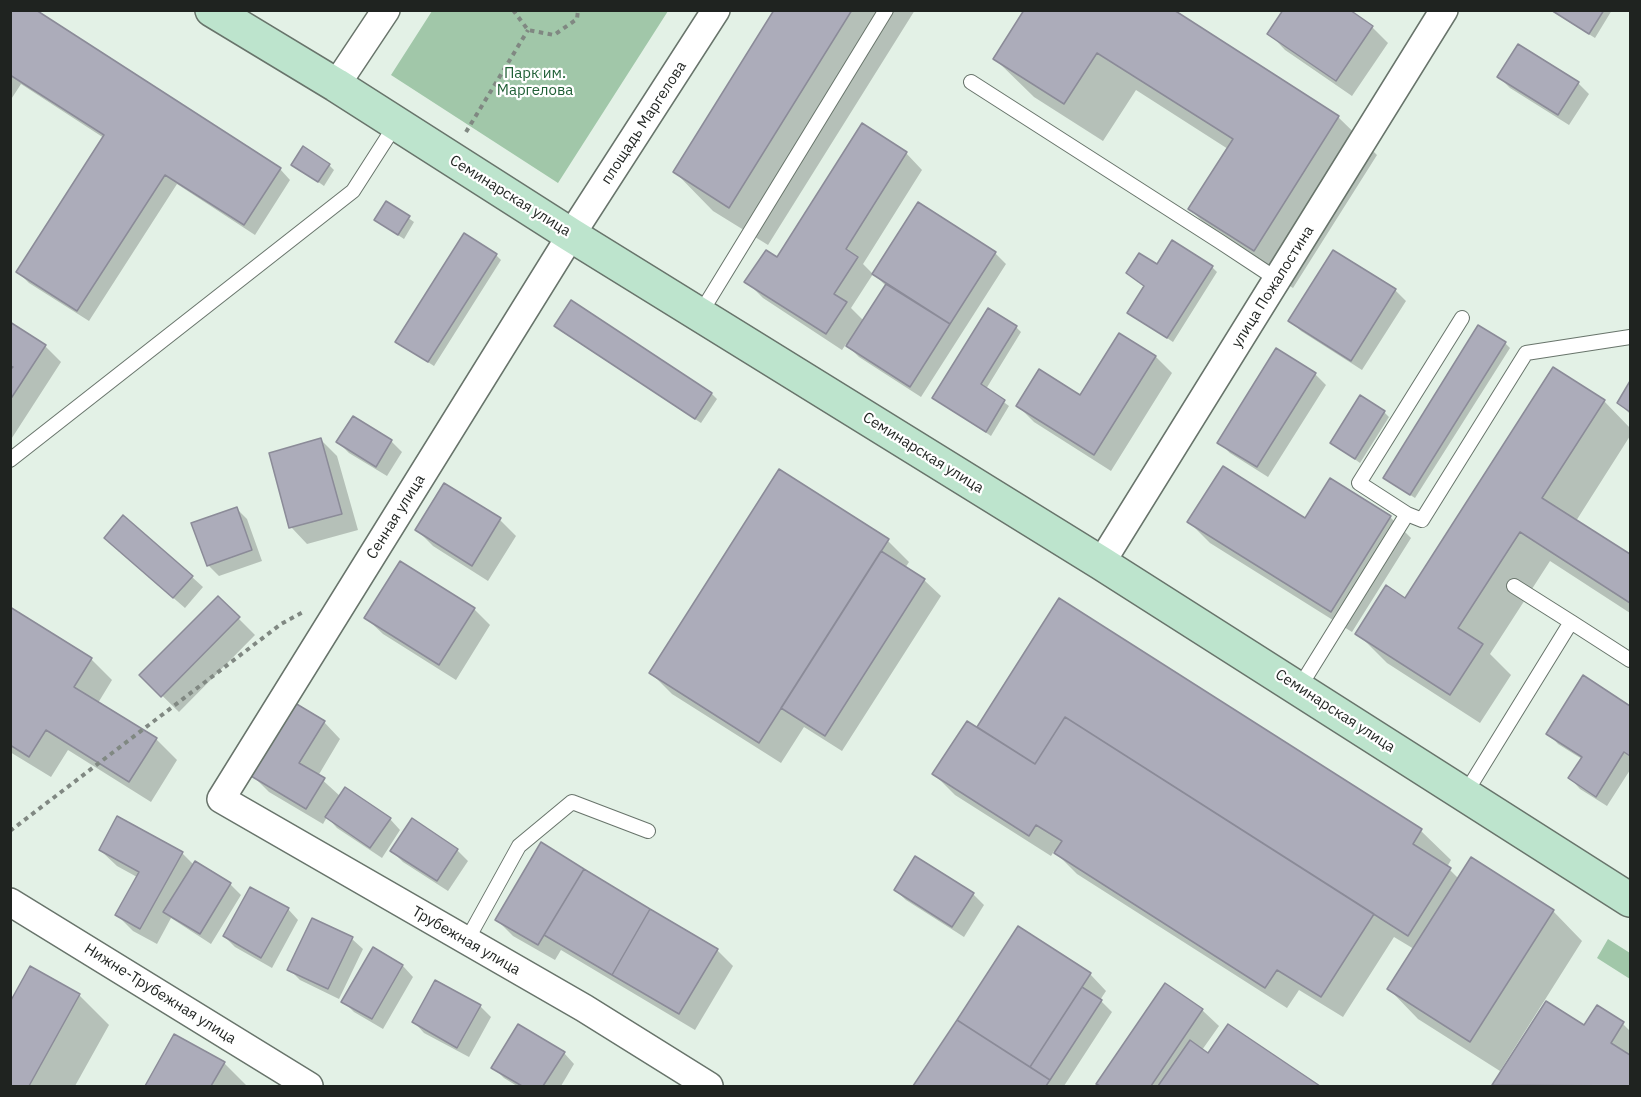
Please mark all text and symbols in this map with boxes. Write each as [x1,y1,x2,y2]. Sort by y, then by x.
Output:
street label: площадь Маргелова [597,58,691,188]
park label: Парк им. Маргелова [497,65,573,100]
street label: Семинарская улица [446,152,574,240]
street label: улица Пожалостина [1228,223,1318,351]
street label: Семинарская улица [859,409,987,497]
street label: Сенная улица [363,471,429,563]
street label: Семинарская улица [1272,666,1398,756]
street label: Трубежная улица [409,903,523,979]
street label: Нижне-Трубежная улица [81,940,239,1048]

